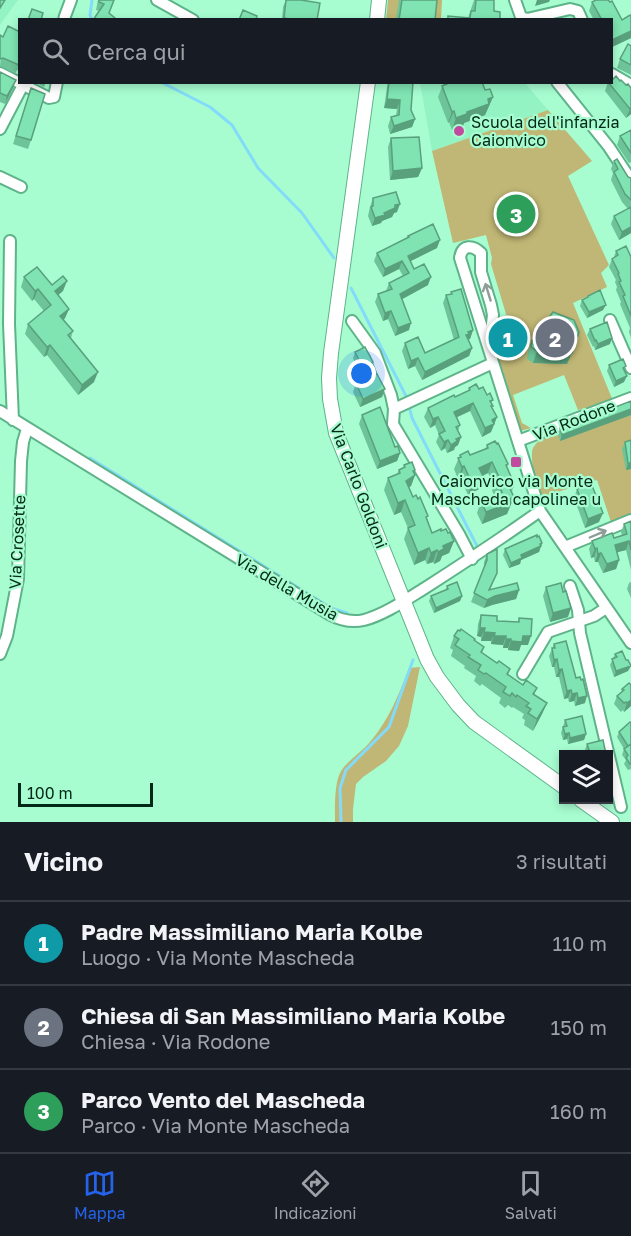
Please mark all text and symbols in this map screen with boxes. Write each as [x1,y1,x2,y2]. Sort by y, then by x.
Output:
search box [18,18,613,84]
icon: search [39,35,72,68]
text: Cerca qui [87,38,186,65]
place label: Scuola dell'infanzia Caionvico [471,112,620,150]
marker: Scuola dell'infanzia Caionvico [452,124,466,138]
pin: 3 [496,192,536,236]
one-way arrow [481,283,492,302]
pin: 1 [488,316,528,360]
pin: 2 [536,316,574,360]
your location [347,359,376,388]
street label: Via Rodone [530,395,618,445]
street label: Via Carlo Goldoni [326,421,392,551]
marker: Caionvico via Monte Mascheda capolinea u [509,455,523,469]
place label: Caionvico via Monte Mascheda capolinea u [431,471,601,509]
street label: Via Crosette [5,494,29,590]
one-way arrow [588,528,607,539]
street label: Via della Musia [232,549,342,625]
map controls [559,750,613,804]
button: layers [559,750,613,804]
scale bar [18,780,153,808]
text: 100 m [27,783,73,803]
text: Vicino [24,846,103,877]
text: 3 risultati [516,849,607,873]
text: Padre Massimiliano Maria Kolbe [81,918,423,945]
text: 1 [38,931,49,955]
text: 110 m [553,931,607,955]
text: Luogo · Via Monte Mascheda [81,945,355,969]
text: Chiesa di San Massimiliano Maria Kolbe [81,1002,505,1029]
text: 2 [37,1015,50,1039]
text: 150 m [551,1015,607,1039]
text: Chiesa · Via Rodone [81,1029,270,1053]
text: Parco Vento del Mascheda [81,1086,365,1113]
text: 3 [37,1099,50,1123]
text: 160 m [550,1099,607,1123]
text: Parco · Via Monte Mascheda [81,1113,350,1137]
tab: Mappa [74,1167,126,1223]
tab: Indicazioni [274,1167,357,1223]
tab: Salvati [505,1167,557,1223]

